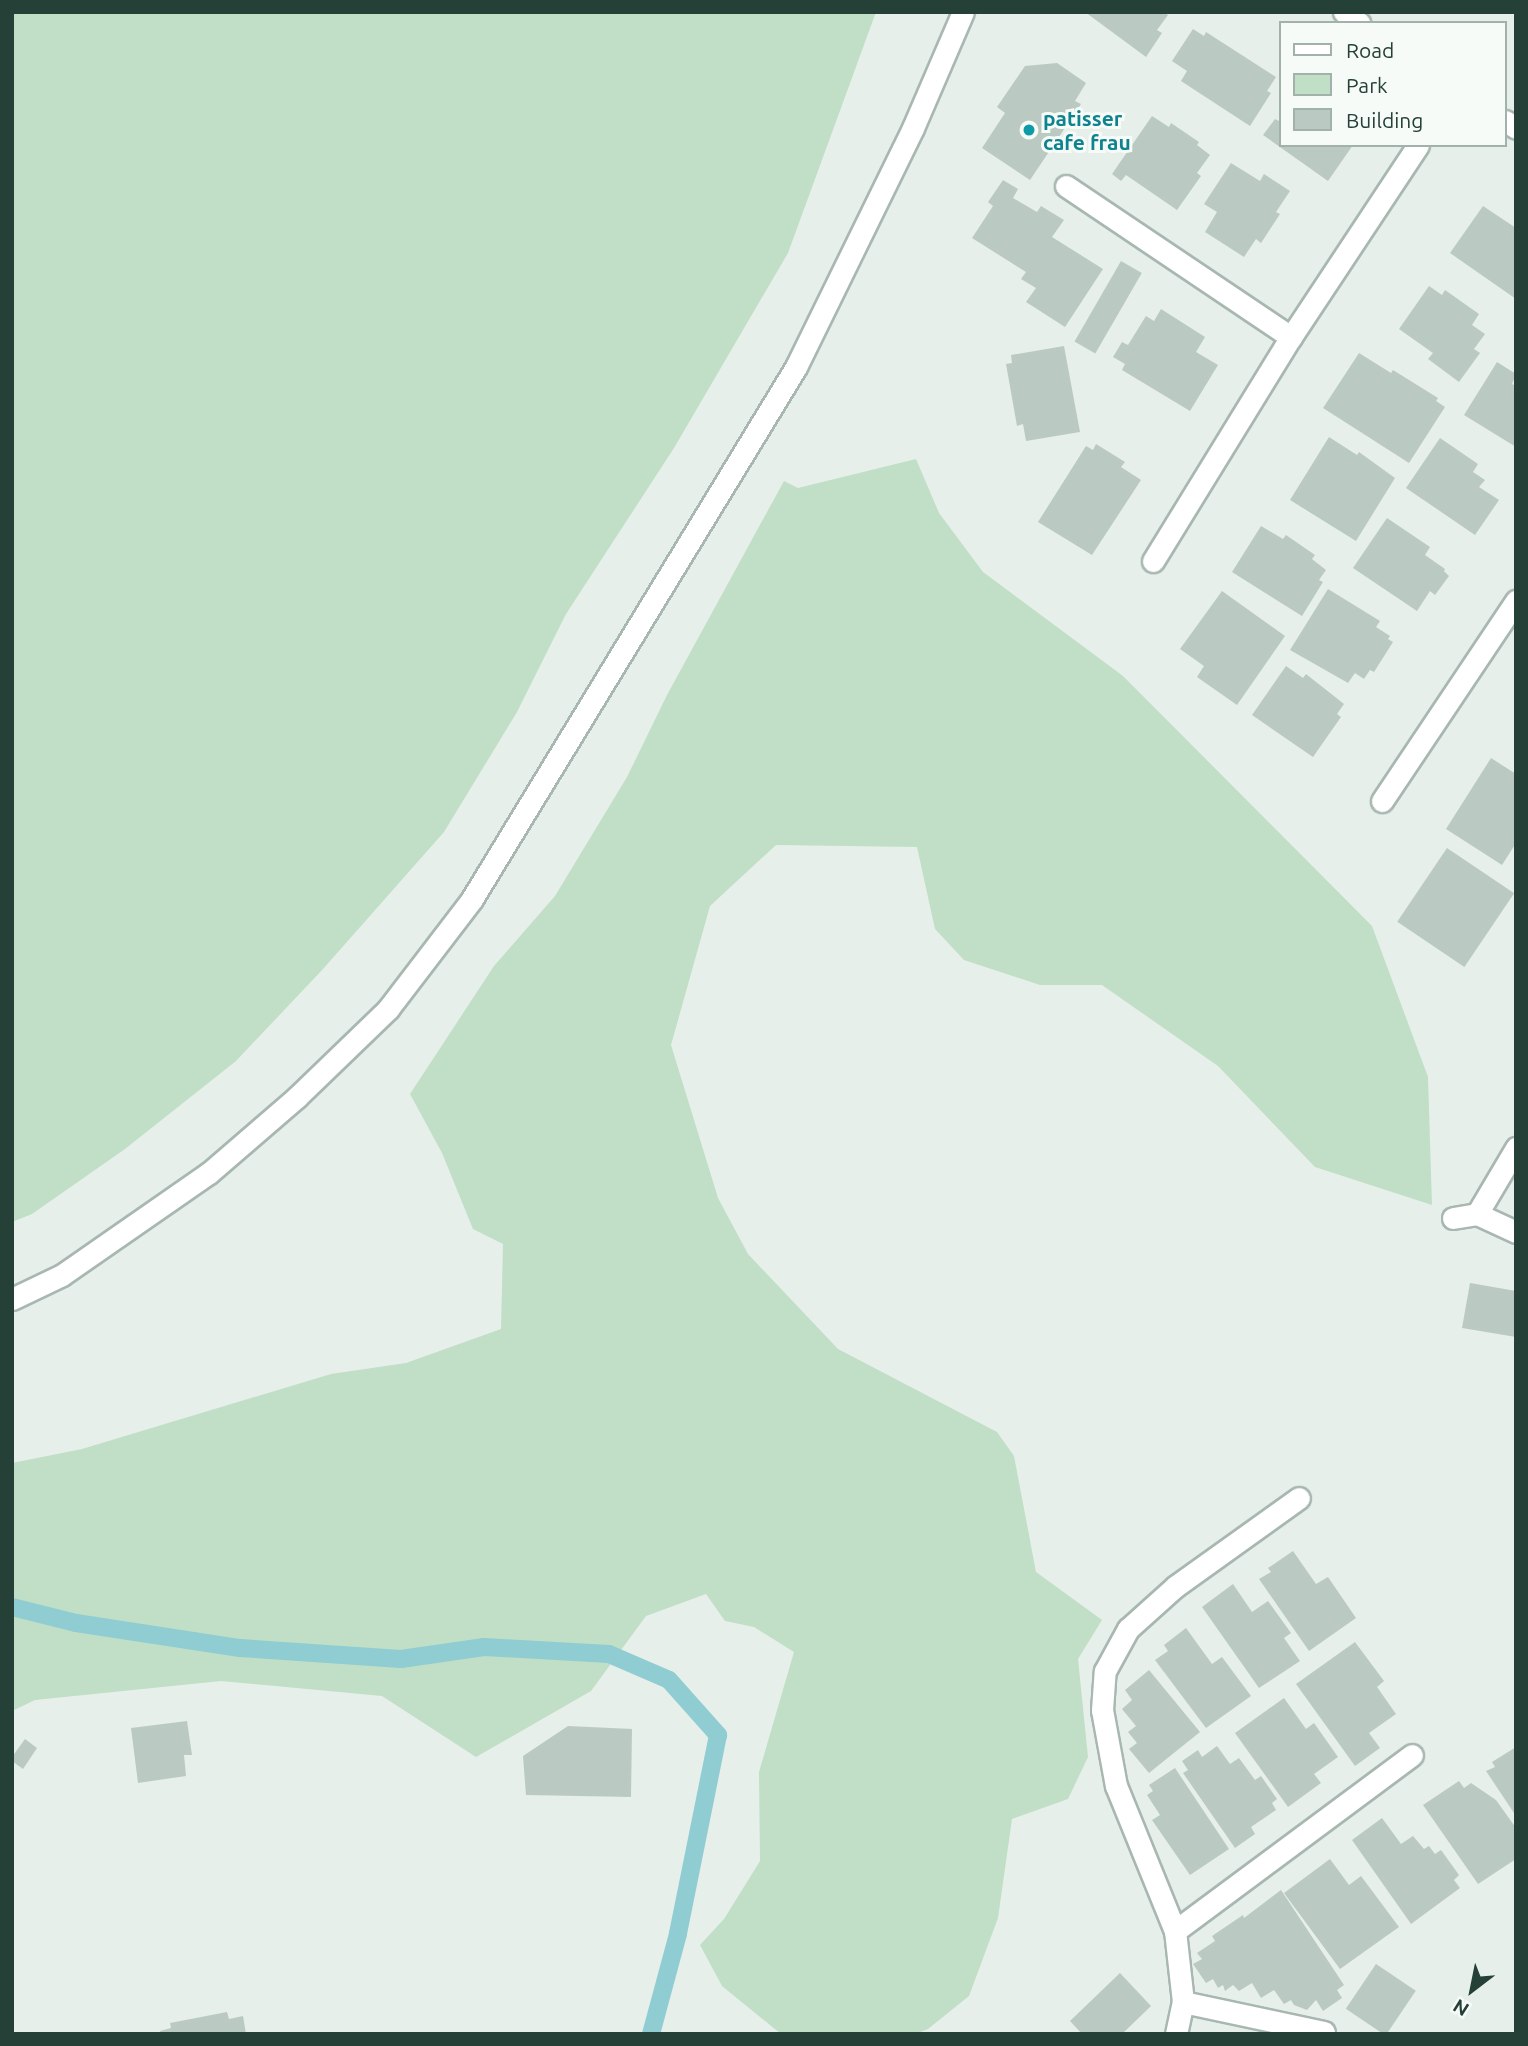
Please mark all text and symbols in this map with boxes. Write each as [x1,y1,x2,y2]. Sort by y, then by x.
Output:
legend [1280,21,1507,147]
text: Road [1346,38,1394,62]
text: Park [1346,73,1388,97]
place label: patisser cafe frau [1043,105,1131,155]
text: Building [1346,108,1423,132]
marker: patisser cafe frau [1021,122,1037,138]
north arrow [1437,1955,1507,2025]
text: N [1449,1995,1473,2021]

